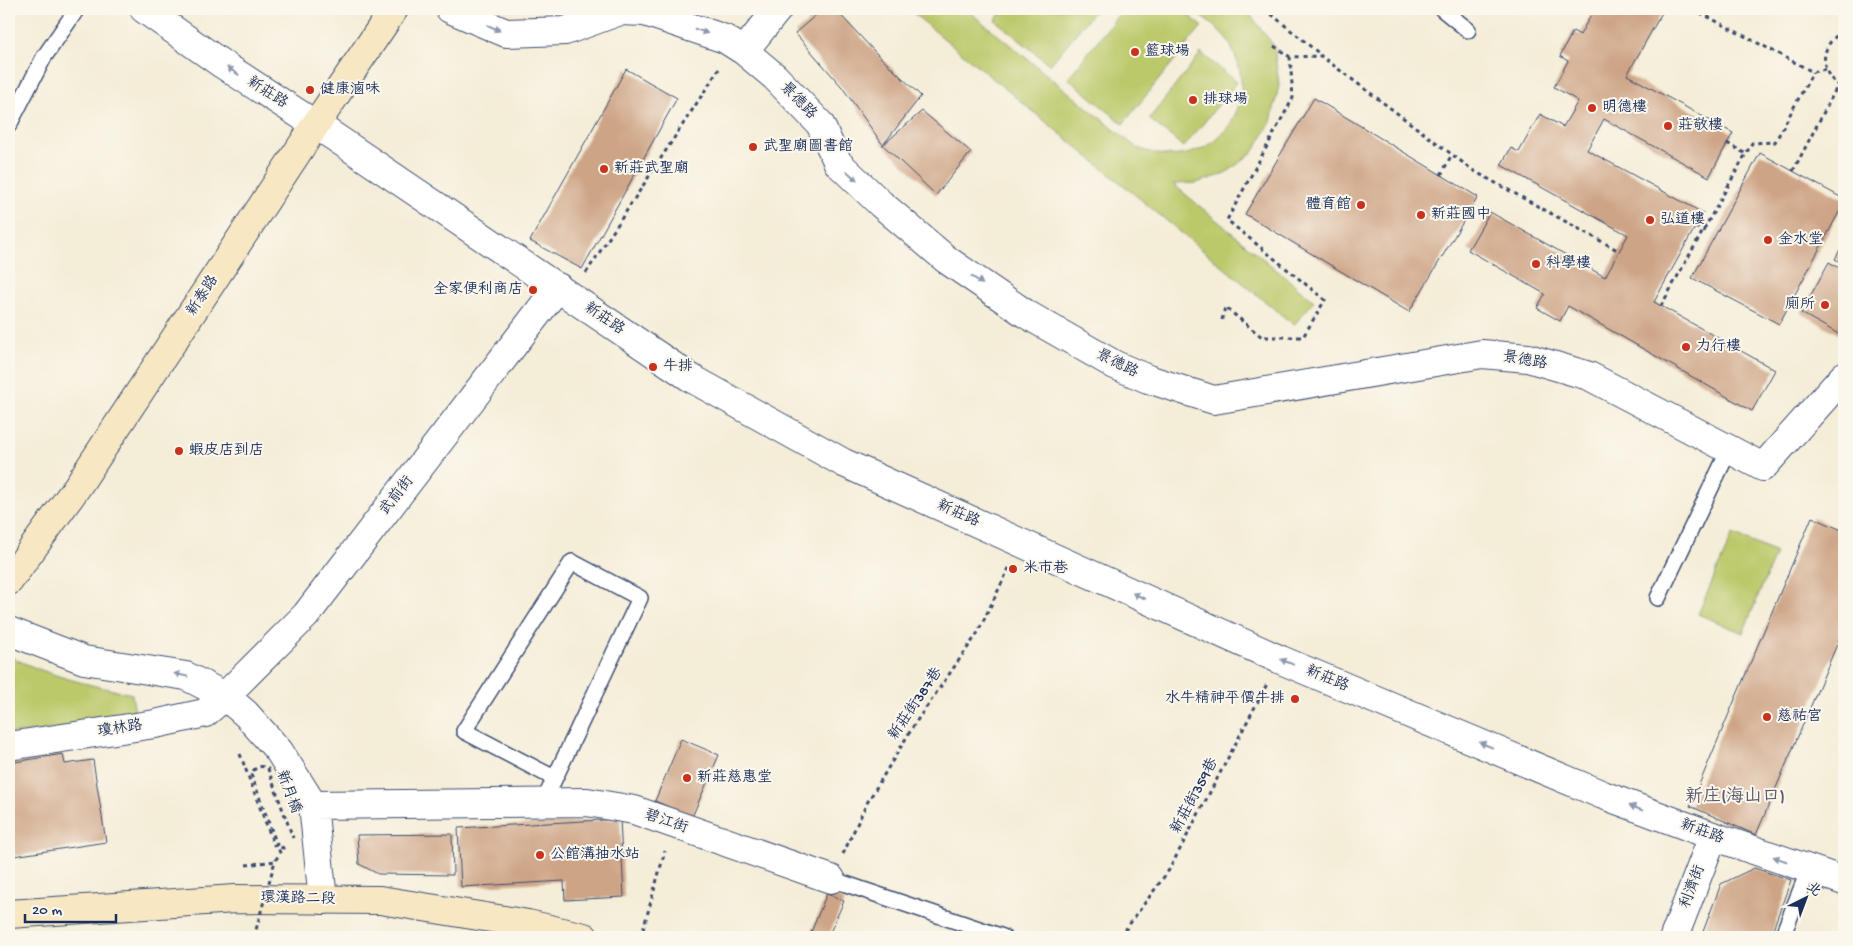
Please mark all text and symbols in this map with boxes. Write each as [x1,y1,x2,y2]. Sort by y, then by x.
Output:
one-way arrow [487,25,501,33]
one-way arrow [694,28,709,36]
place label: 籃球場 [1145,42,1190,61]
marker: 籃球場 [1129,46,1141,58]
one-way arrow [227,67,240,76]
street label: 新莊路 [243,73,291,113]
street label: 景德路 [776,78,821,123]
place label: 健康滷味 [320,81,380,99]
marker: 健康滷味 [304,84,316,96]
place label: 排球場 [1203,91,1248,109]
marker: 排球場 [1187,94,1199,106]
place label: 明德樓 [1602,98,1647,117]
marker: 明德樓 [1586,102,1598,114]
place label: 莊敬樓 [1678,116,1723,135]
marker: 莊敬樓 [1662,120,1674,132]
place label: 武聖廟圖書館 [763,137,853,156]
marker: 武聖廟圖書館 [747,141,759,153]
place label: 新莊武聖廟 [614,160,689,178]
marker: 新莊武聖廟 [598,163,610,175]
one-way arrow [846,170,858,182]
place label: 體育館 [1306,195,1351,214]
marker: 體育館 [1355,199,1367,211]
place label: 新莊國中 [1431,206,1491,224]
marker: 新莊國中 [1415,209,1427,221]
place label: 弘道樓 [1660,211,1705,229]
marker: 弘道樓 [1644,214,1656,226]
place label: 金水堂 [1778,231,1823,249]
marker: 金水堂 [1762,234,1774,246]
place label: 科學樓 [1546,254,1591,273]
marker: 科學樓 [1530,258,1542,270]
street label: 新泰路 [183,272,223,320]
one-way arrow [970,275,983,285]
place label: 全家便利商店 [433,280,523,299]
marker: 全家便利商店 [527,284,539,296]
place label: 廁所 [1785,296,1815,314]
street label: 新莊路 [580,299,628,339]
marker: 廁所 [1819,299,1831,311]
place label: 力行樓 [1696,338,1741,356]
marker: 力行樓 [1680,341,1692,353]
street label: 景德路 [1093,345,1142,382]
street label: 景德路 [1501,347,1549,374]
place label: 牛排 [663,358,693,376]
marker: 牛排 [647,361,659,373]
place label: 蝦皮店到店 [189,442,264,460]
marker: 蝦皮店到店 [173,445,185,457]
street label: 武前街 [376,473,418,519]
street label: 新莊路 [934,497,982,531]
place label: 米市巷 [1023,560,1068,578]
marker: 米市巷 [1007,563,1019,575]
one-way arrow [1132,592,1146,600]
one-way arrow [1280,658,1294,666]
street label: 新莊路 [1303,662,1351,696]
street label: 新莊街387巷 [885,664,947,744]
one-way arrow [174,671,189,679]
place label: 水牛精神平價牛排 [1165,690,1285,708]
marker: 水牛精神平價牛排 [1289,693,1301,705]
place label: 慈祐宮 [1777,708,1822,726]
marker: 慈祐宮 [1761,711,1773,723]
street label: 瓊林路 [96,717,144,741]
one-way arrow [1479,741,1493,749]
street label: 新莊街359巷 [1168,755,1222,837]
street label: 新月橋 [272,768,304,816]
place label: 新莊慈惠堂 [697,769,772,787]
marker: 新莊慈惠堂 [681,772,693,784]
district label: 新庄(海山口) [1685,786,1785,808]
one-way arrow [1628,804,1643,812]
street label: 碧江街 [642,806,690,838]
street label: 新莊路 [1678,816,1726,848]
place label: 公館溝抽水站 [550,845,640,864]
marker: 公館溝抽水站 [534,849,546,861]
one-way arrow [1772,854,1787,862]
street label: 利濟街 [1677,863,1709,911]
north arrow [1780,874,1830,924]
text: 北 [1802,879,1824,901]
street label: 環漢路二段 [260,889,336,909]
scale bar [25,891,116,923]
text: 20 m [32,902,62,920]

